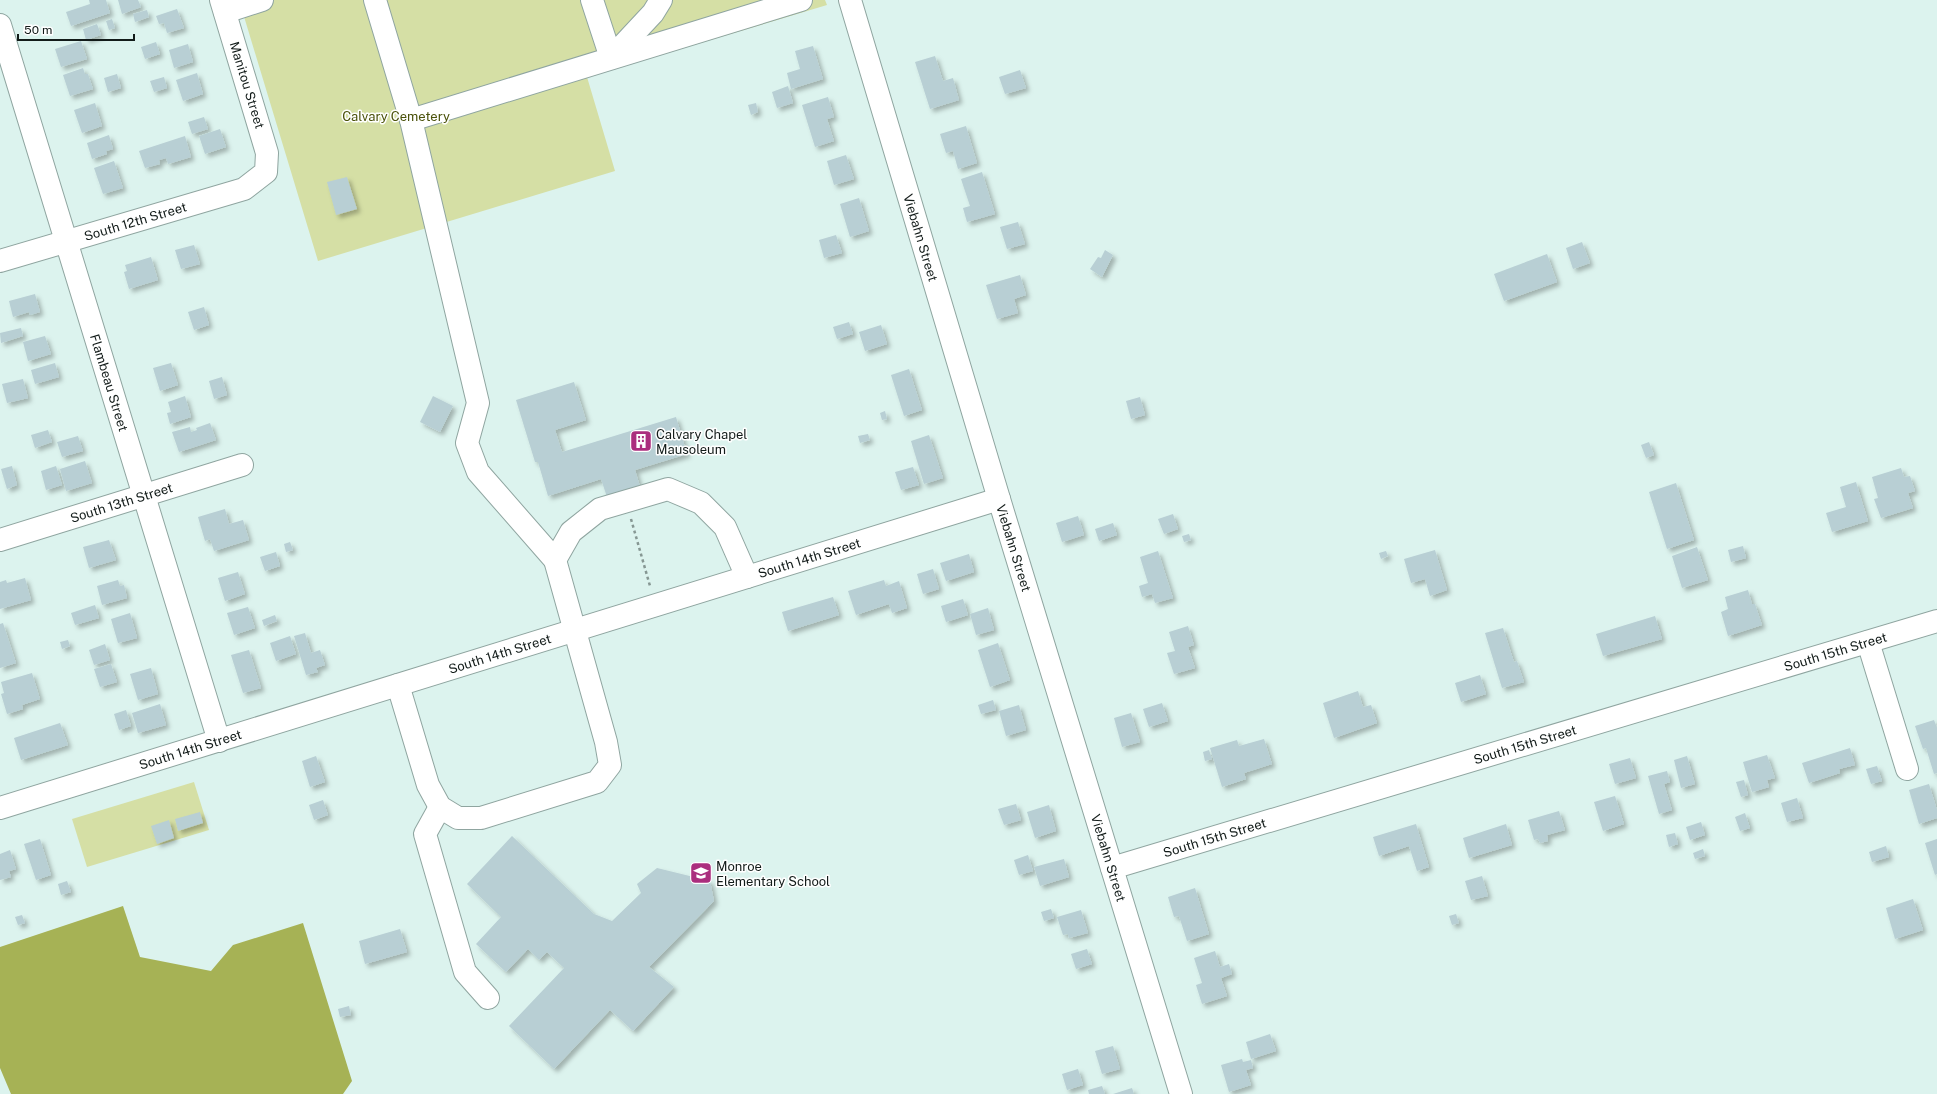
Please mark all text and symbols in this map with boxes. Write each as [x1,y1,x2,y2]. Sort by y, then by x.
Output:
scale bar [18,16,134,42]
text: 50 m [24,23,52,37]
street label: Manitou Street [227,40,267,130]
park label: Calvary Cemetery [342,109,450,124]
street label: Viebahn Street [901,192,941,283]
street label: South 12th Street [82,199,188,243]
street label: Flambeau Street [87,332,131,433]
place label: Calvary Chapel Mausoleum [656,427,747,457]
building icon: Calvary Chapel Mausoleum [628,428,654,454]
street label: South 13th Street [68,479,174,525]
street label: Viebahn Street [994,503,1034,593]
street label: South 14th Street [756,535,862,581]
street label: South 15th Street [1782,629,1889,674]
street label: South 14th Street [447,631,553,676]
street label: South 15th Street [1472,722,1578,767]
street label: South 14th Street [137,726,243,772]
street label: Viebahn Street [1088,812,1129,903]
street label: South 15th Street [1161,815,1268,860]
place label: Monroe Elementary School [716,859,830,889]
school or university icon: Monroe Elementary School [688,860,714,886]

